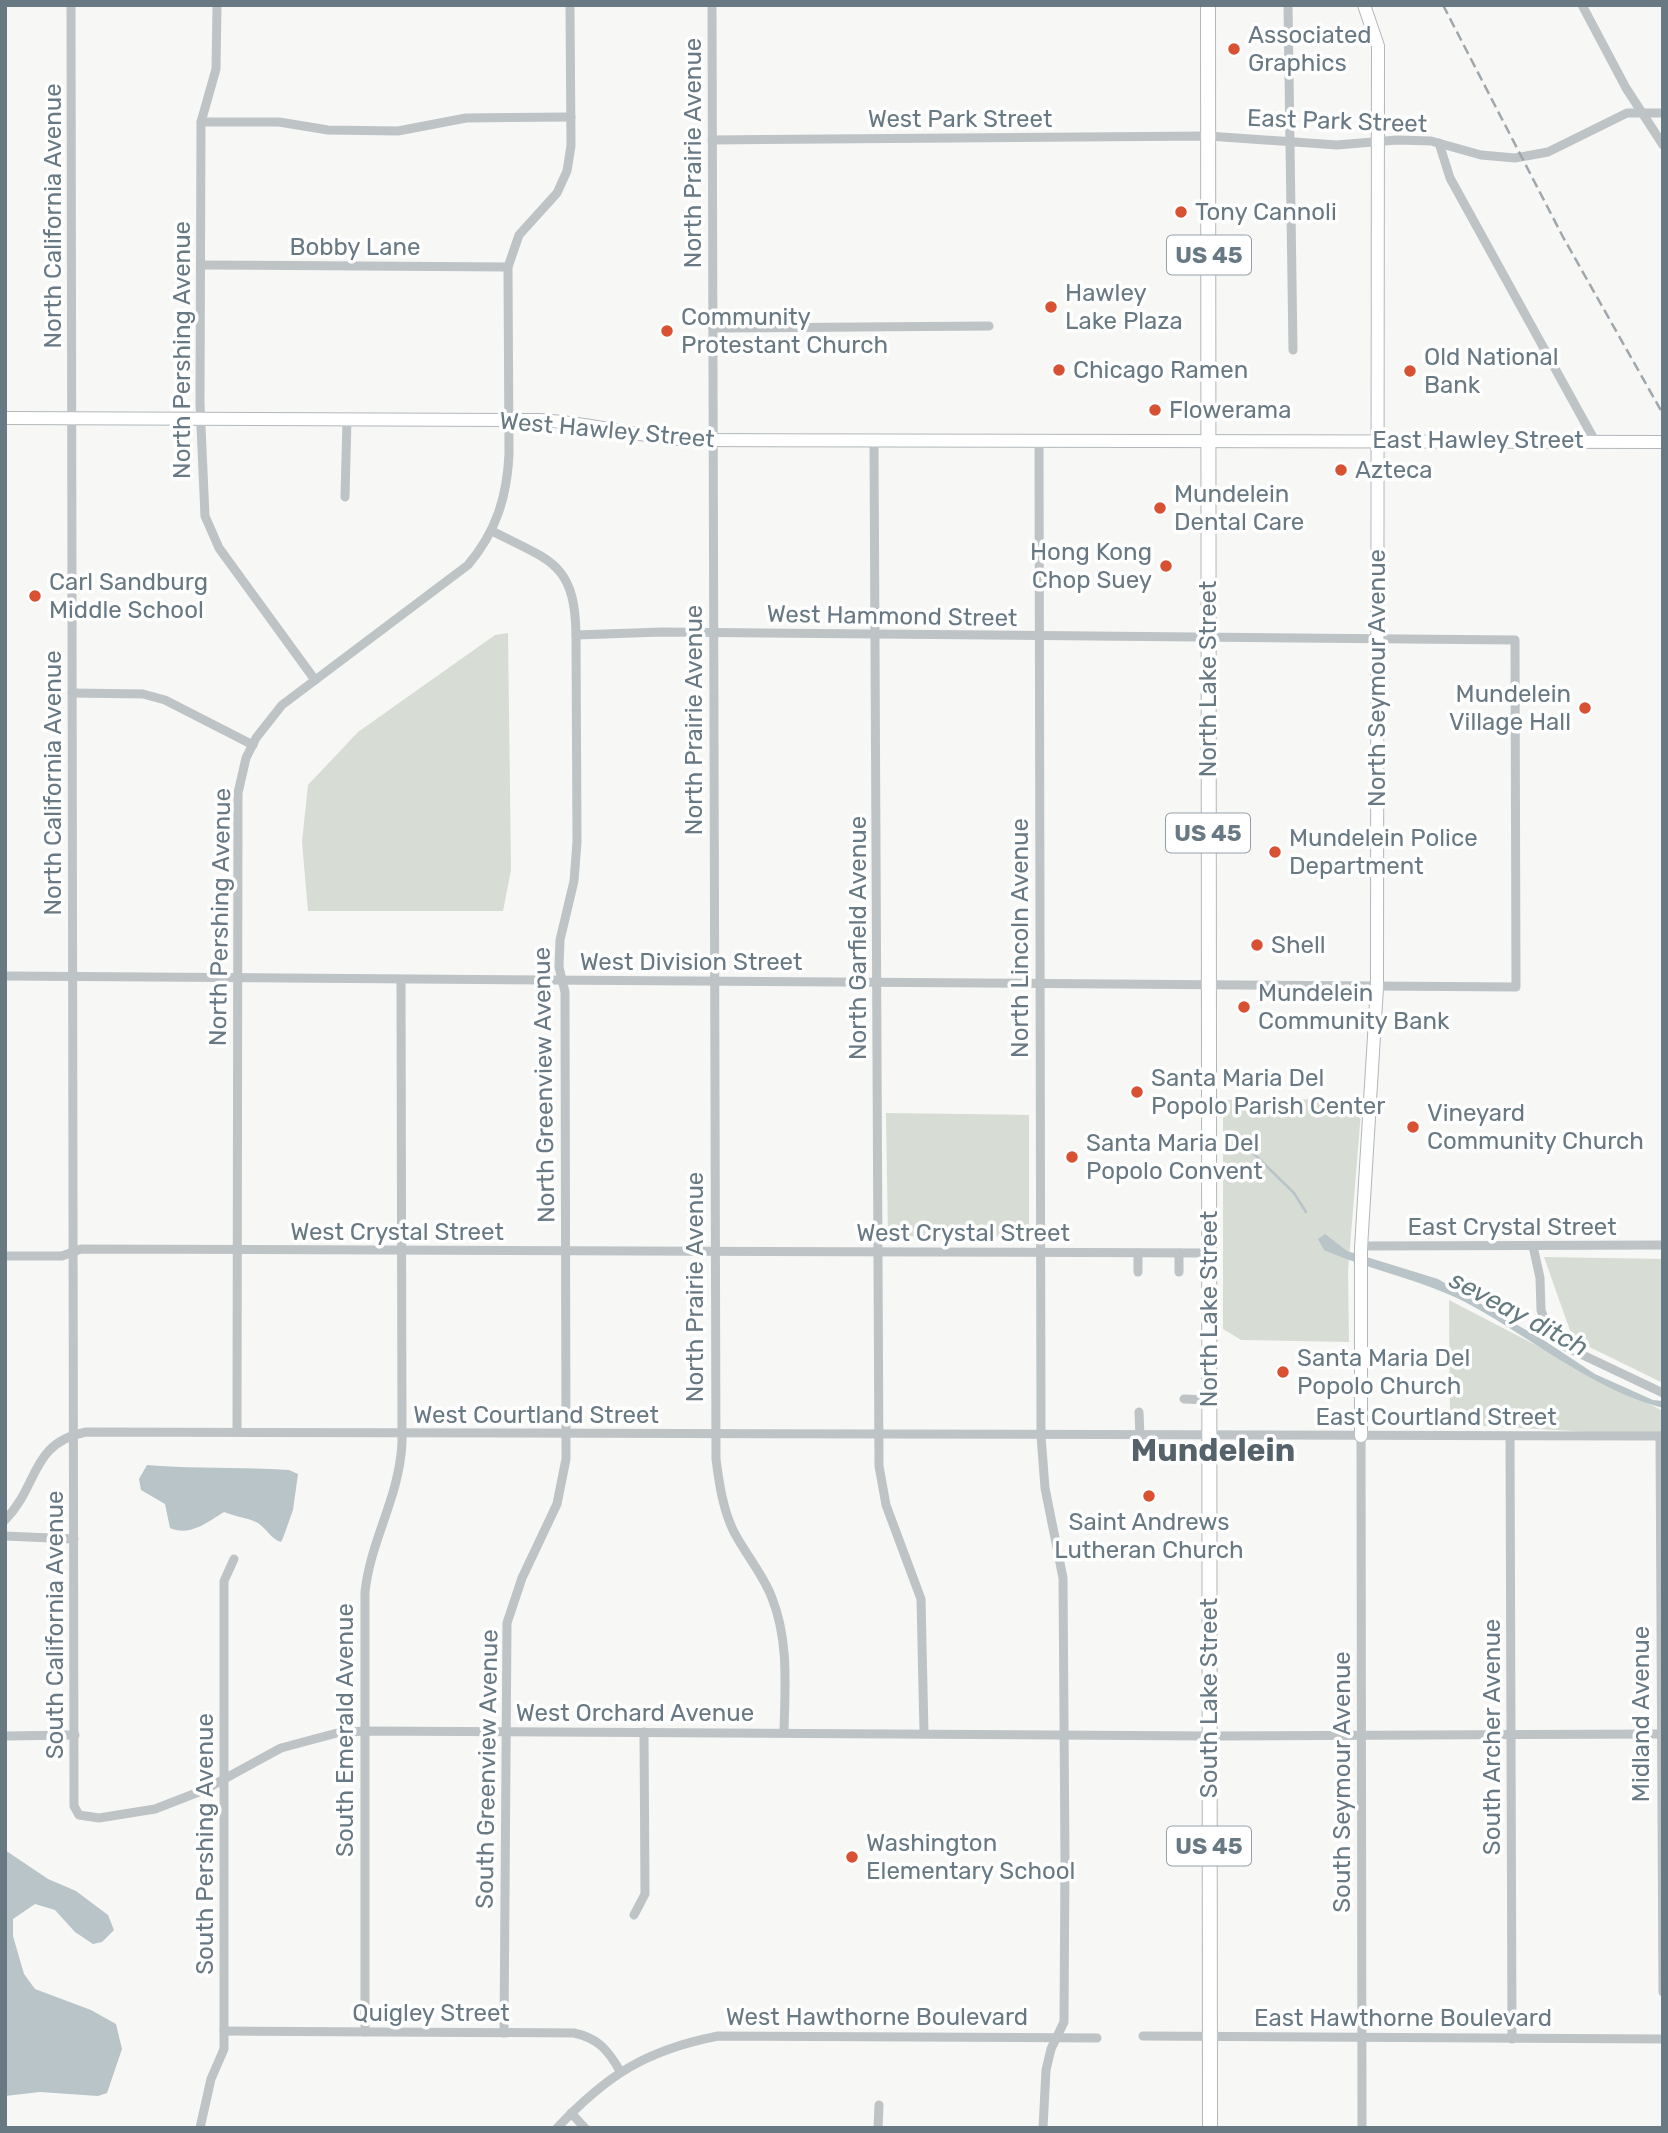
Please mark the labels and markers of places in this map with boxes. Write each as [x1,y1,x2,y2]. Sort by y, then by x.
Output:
place label: Associated Graphics [1248,21,1372,77]
marker: Associated Graphics [1226,41,1242,57]
place label: Tony Cannoli [1195,198,1337,226]
marker: Tony Cannoli [1173,204,1189,220]
place label: Hawley Lake Plaza [1065,279,1183,335]
marker: Hawley Lake Plaza [1043,299,1059,315]
place label: Community Protestant Church [681,303,888,359]
marker: Community Protestant Church [659,323,675,339]
place label: Old National Bank [1424,343,1559,399]
place label: Chicago Ramen [1073,356,1248,384]
marker: Chicago Ramen [1051,362,1067,378]
marker: Old National Bank [1402,363,1418,379]
place label: Flowerama [1169,396,1291,424]
marker: Flowerama [1147,402,1163,418]
place label: Azteca [1355,456,1433,484]
marker: Azteca [1333,462,1349,478]
place label: Mundelein Dental Care [1174,480,1304,536]
marker: Mundelein Dental Care [1152,500,1168,516]
place label: Hong Kong Chop Suey [1030,538,1152,594]
marker: Hong Kong Chop Suey [1158,558,1174,574]
place label: Carl Sandburg Middle School [49,568,208,624]
marker: Carl Sandburg Middle School [27,588,43,604]
place label: Mundelein Village Hall [1449,680,1571,736]
marker: Mundelein Village Hall [1577,700,1593,716]
place label: Mundelein Police Department [1289,824,1478,880]
marker: Mundelein Police Department [1267,844,1283,860]
place label: Shell [1271,931,1326,959]
marker: Shell [1249,937,1265,953]
place label: Mundelein Community Bank [1258,979,1450,1035]
marker: Mundelein Community Bank [1236,999,1252,1015]
place label: Santa Maria Del Popolo Parish Center [1151,1064,1385,1120]
marker: Santa Maria Del Popolo Parish Center [1129,1084,1145,1100]
place label: Vineyard Community Church [1427,1099,1644,1155]
marker: Vineyard Community Church [1405,1119,1421,1135]
place label: Santa Maria Del Popolo Convent [1086,1129,1263,1185]
marker: Santa Maria Del Popolo Convent [1064,1149,1080,1165]
place label: Santa Maria Del Popolo Church [1297,1344,1470,1400]
marker: Santa Maria Del Popolo Church [1275,1364,1291,1380]
marker: Saint Andrews Lutheran Church [1141,1488,1157,1504]
place label: Saint Andrews Lutheran Church [1054,1508,1244,1564]
place label: Washington Elementary School [866,1829,1075,1885]
marker: Washington Elementary School [844,1849,860,1865]

